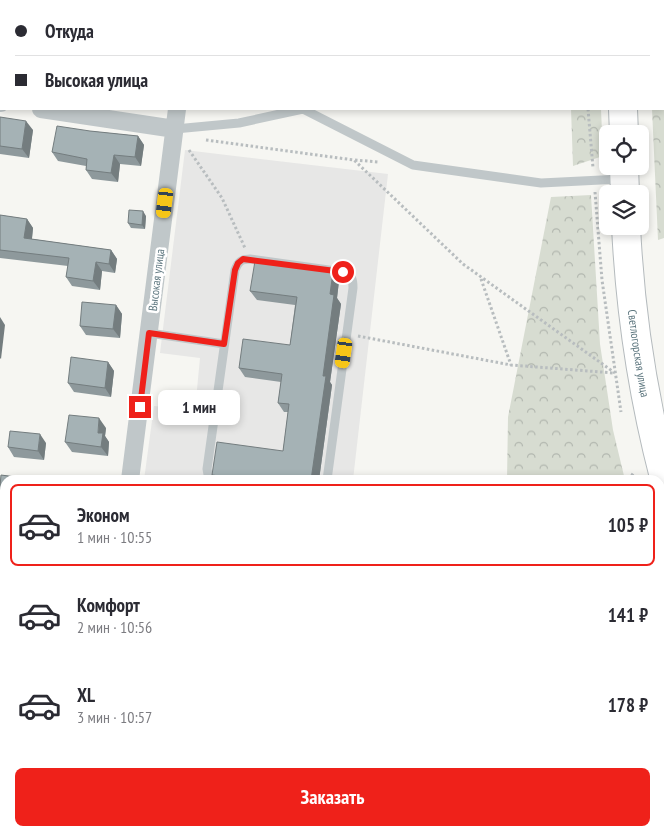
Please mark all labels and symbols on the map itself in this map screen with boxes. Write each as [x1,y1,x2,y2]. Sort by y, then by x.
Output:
car [155,187,174,219]
street label: Высокая улица [145,248,167,312]
route start [332,261,354,283]
street label: Светлогорская улица [625,309,654,398]
car [334,337,353,369]
callout: 1 мин [158,390,240,424]
route end [129,396,151,418]

